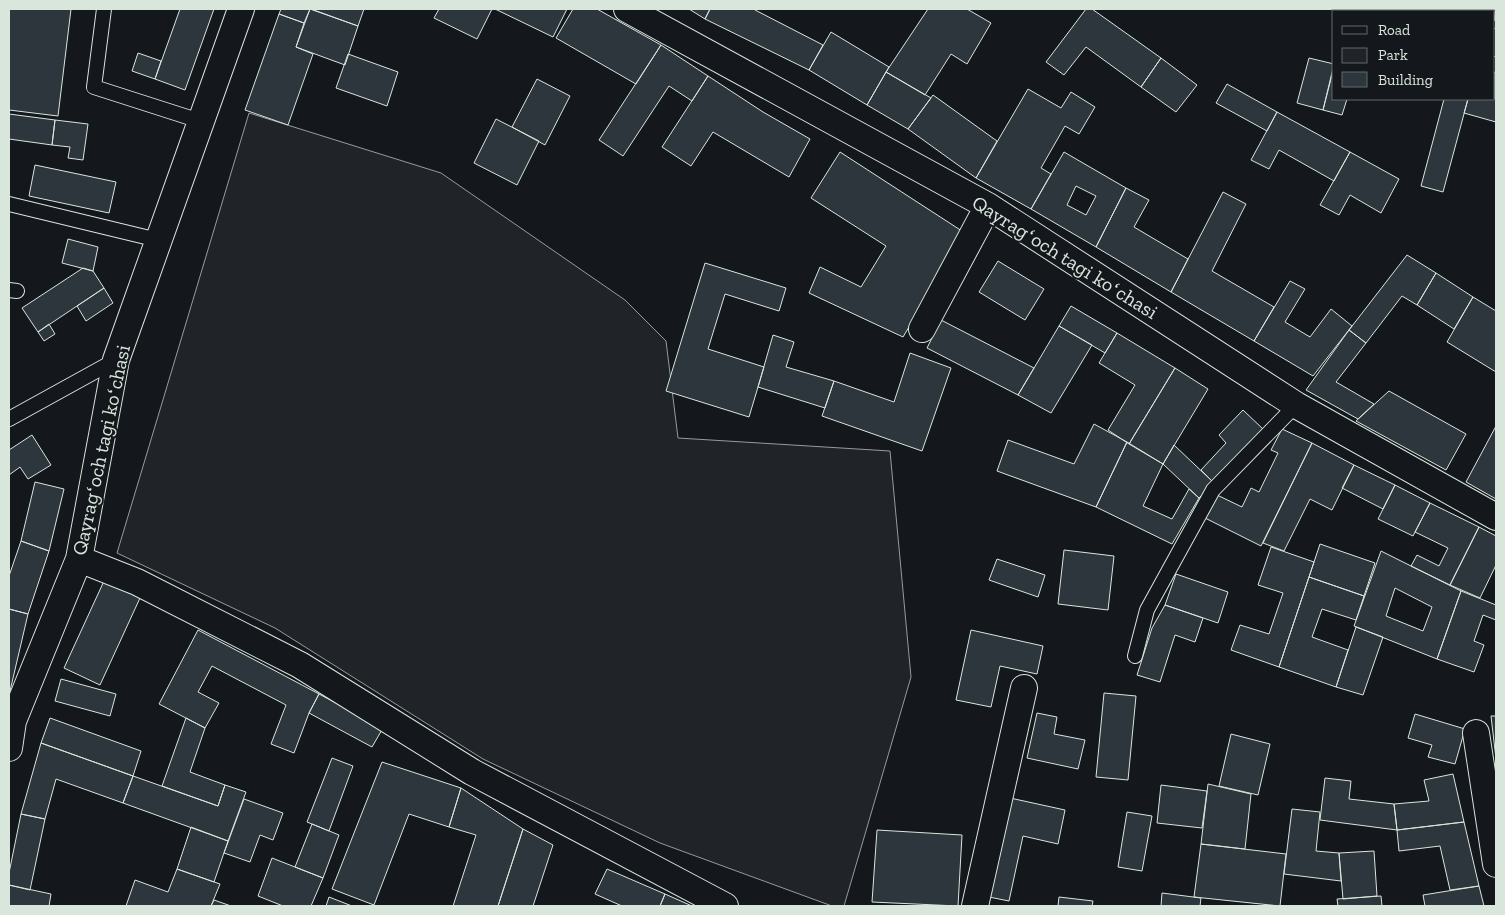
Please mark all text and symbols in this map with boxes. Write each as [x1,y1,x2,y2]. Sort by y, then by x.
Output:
legend [1332,10,1495,100]
text: Road [1378,21,1411,39]
text: Park [1378,46,1408,64]
text: Building [1378,71,1433,89]
street label: Qayragʻoch tagi koʻchasi [968,190,1163,324]
street label: Qayragʻoch tagi koʻchasi [67,342,135,557]

